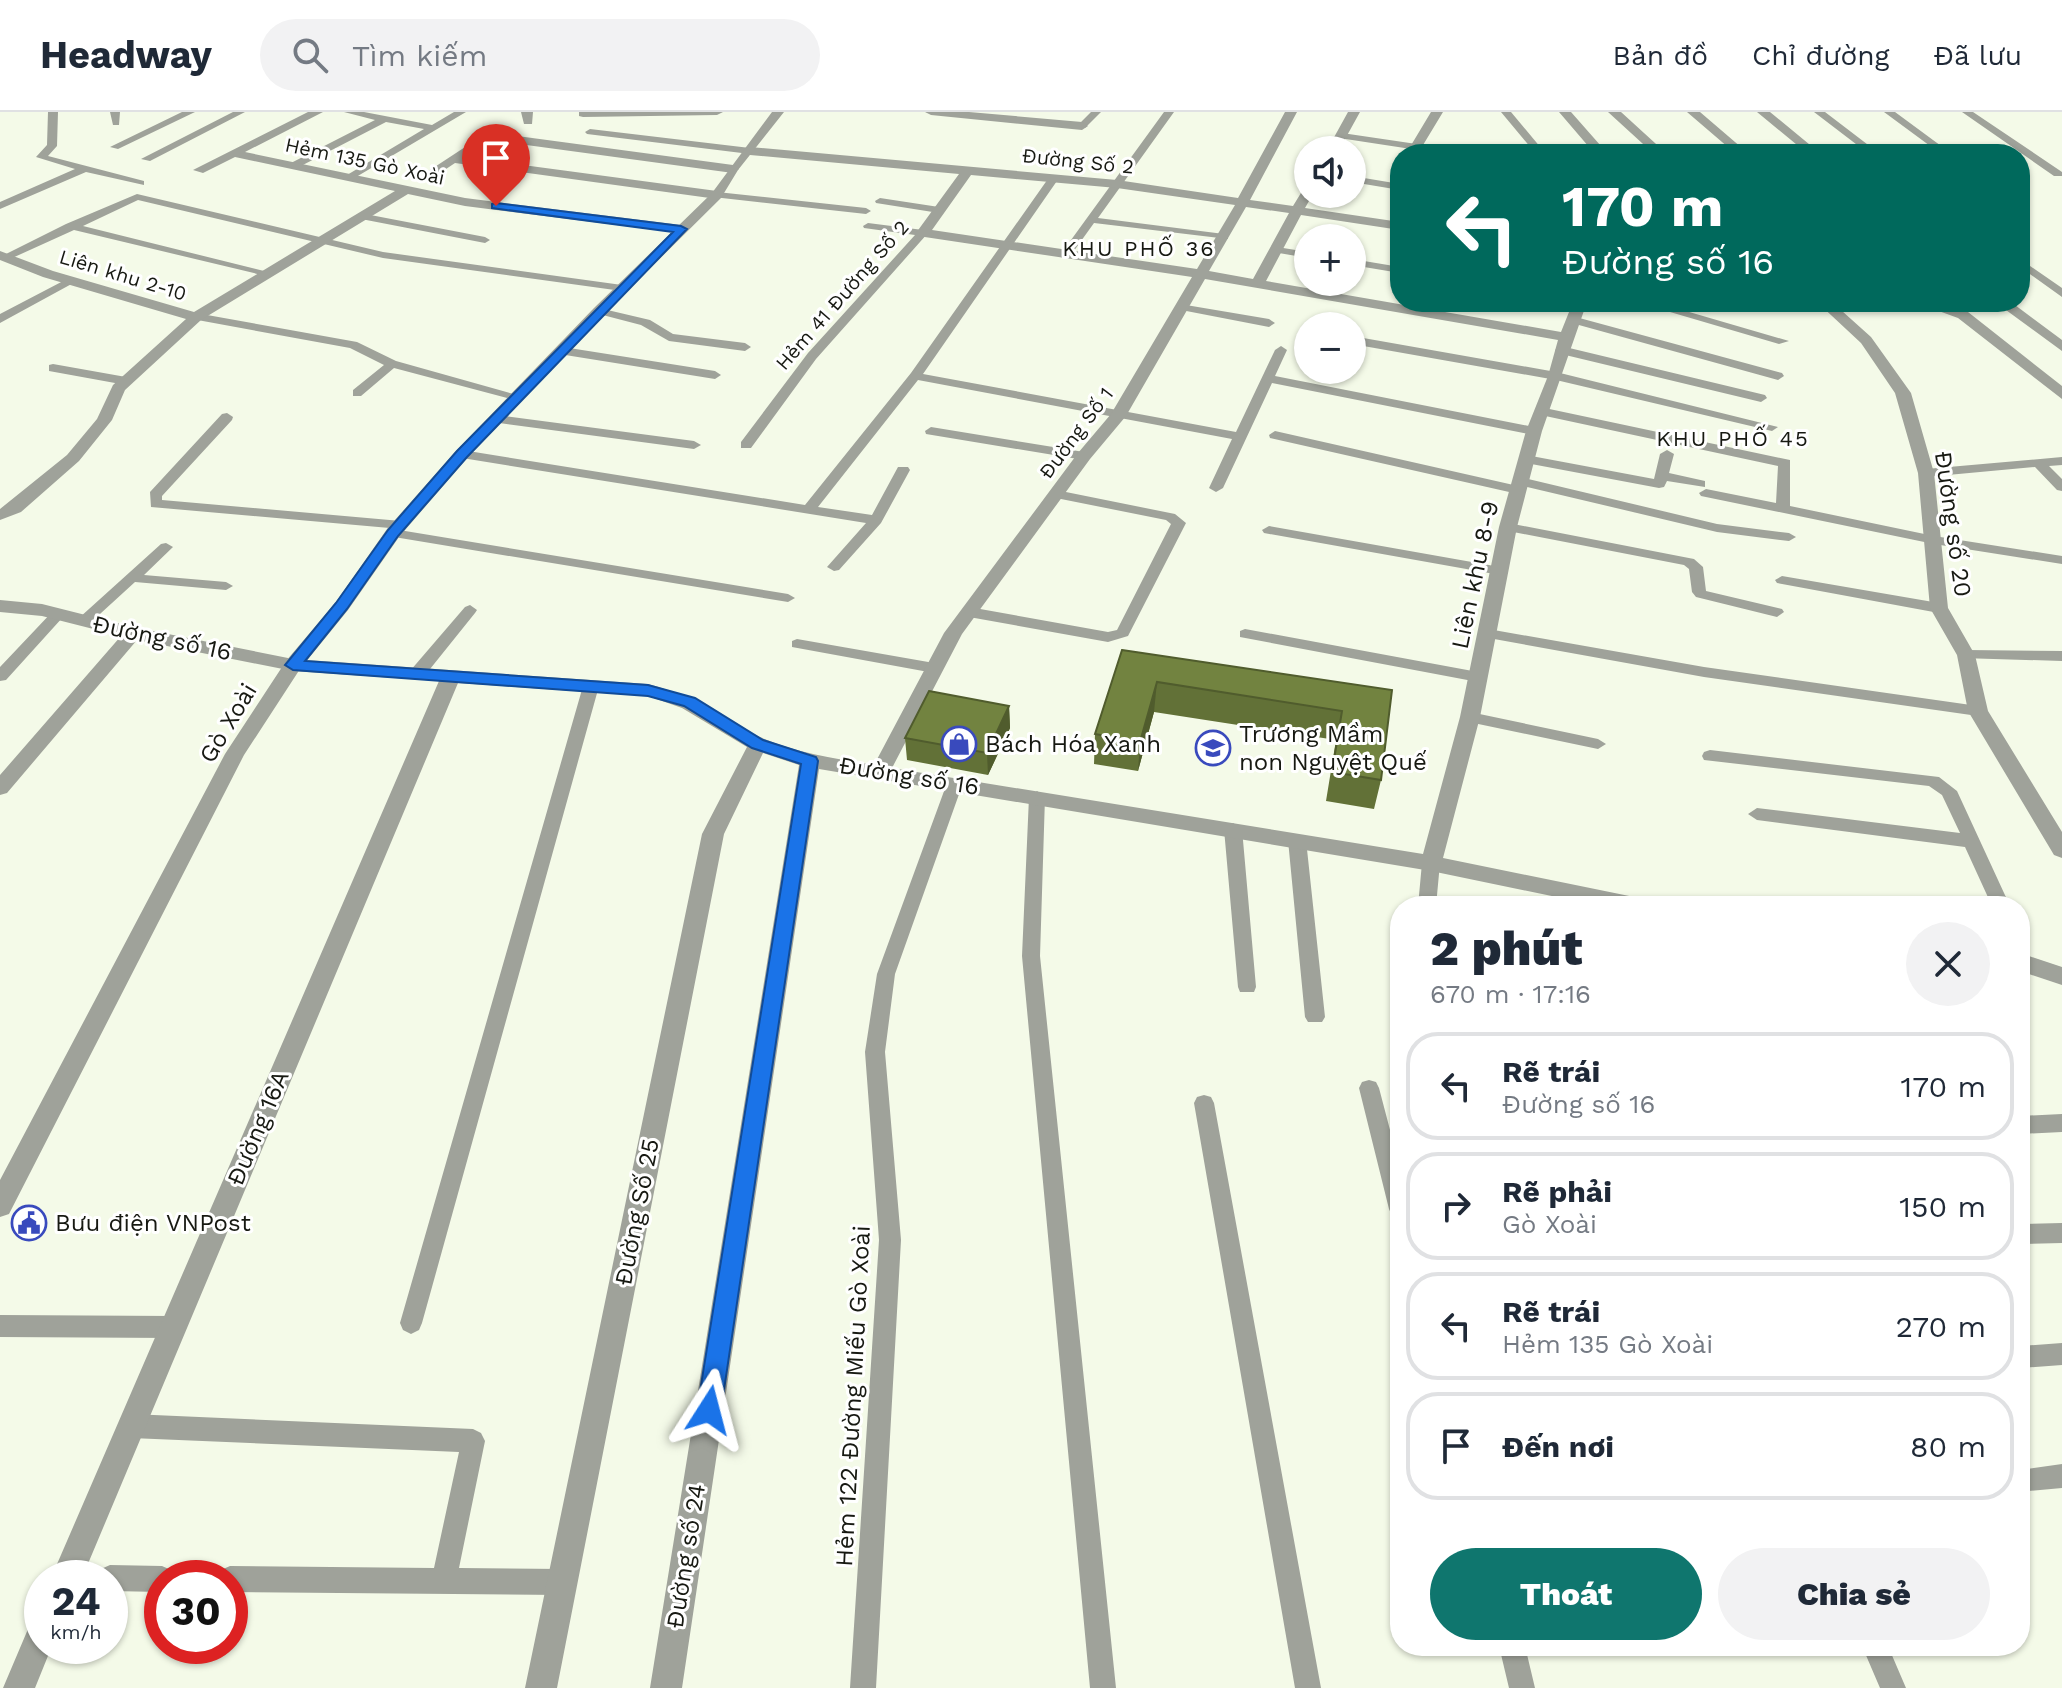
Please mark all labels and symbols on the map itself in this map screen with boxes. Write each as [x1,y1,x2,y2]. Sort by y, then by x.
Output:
pin [462,124,530,206]
street label: Hẻm 135 Gò Xoài [283,132,447,190]
street label: Đường Số 2 [1021,143,1135,179]
street label: Hẻm 41 Đường Số 2 [770,215,914,375]
district label: KHU PHỐ 36 [1062,234,1216,261]
street label: Liên khu 2-10 [56,244,190,306]
street label: Đường Số 1 [1034,383,1118,483]
district label: KHU PHỐ 45 [1656,424,1810,451]
street label: Đường số 20 [1929,449,1977,599]
street label: Liên khu 8-9 [1446,498,1504,652]
street label: Đường số 16 [90,610,234,666]
street label: Gò Xoài [193,678,263,768]
place label: Trương Mầm non Nguyệt Quế [1239,720,1427,776]
shop icon: Bách Hóa Xanh [940,725,978,763]
school or university icon: Trương Mầm non Nguyệt Quế [1194,729,1232,767]
place label: Bách Hóa Xanh [985,730,1161,758]
street label: Đường số 16 [837,751,981,801]
street label: Đường 16A [221,1066,295,1190]
street label: Đường Số 25 [609,1136,665,1288]
public building icon: Bưu điện VNPost [10,1204,48,1242]
place label: Bưu điện VNPost [55,1209,251,1237]
street label: Hẻm 122 Đường Miếu Gò Xoài [830,1225,876,1567]
position arrow [667,1368,751,1452]
street label: Đường số 24 [661,1482,711,1630]
speed limit sign: 30 [144,1560,248,1664]

